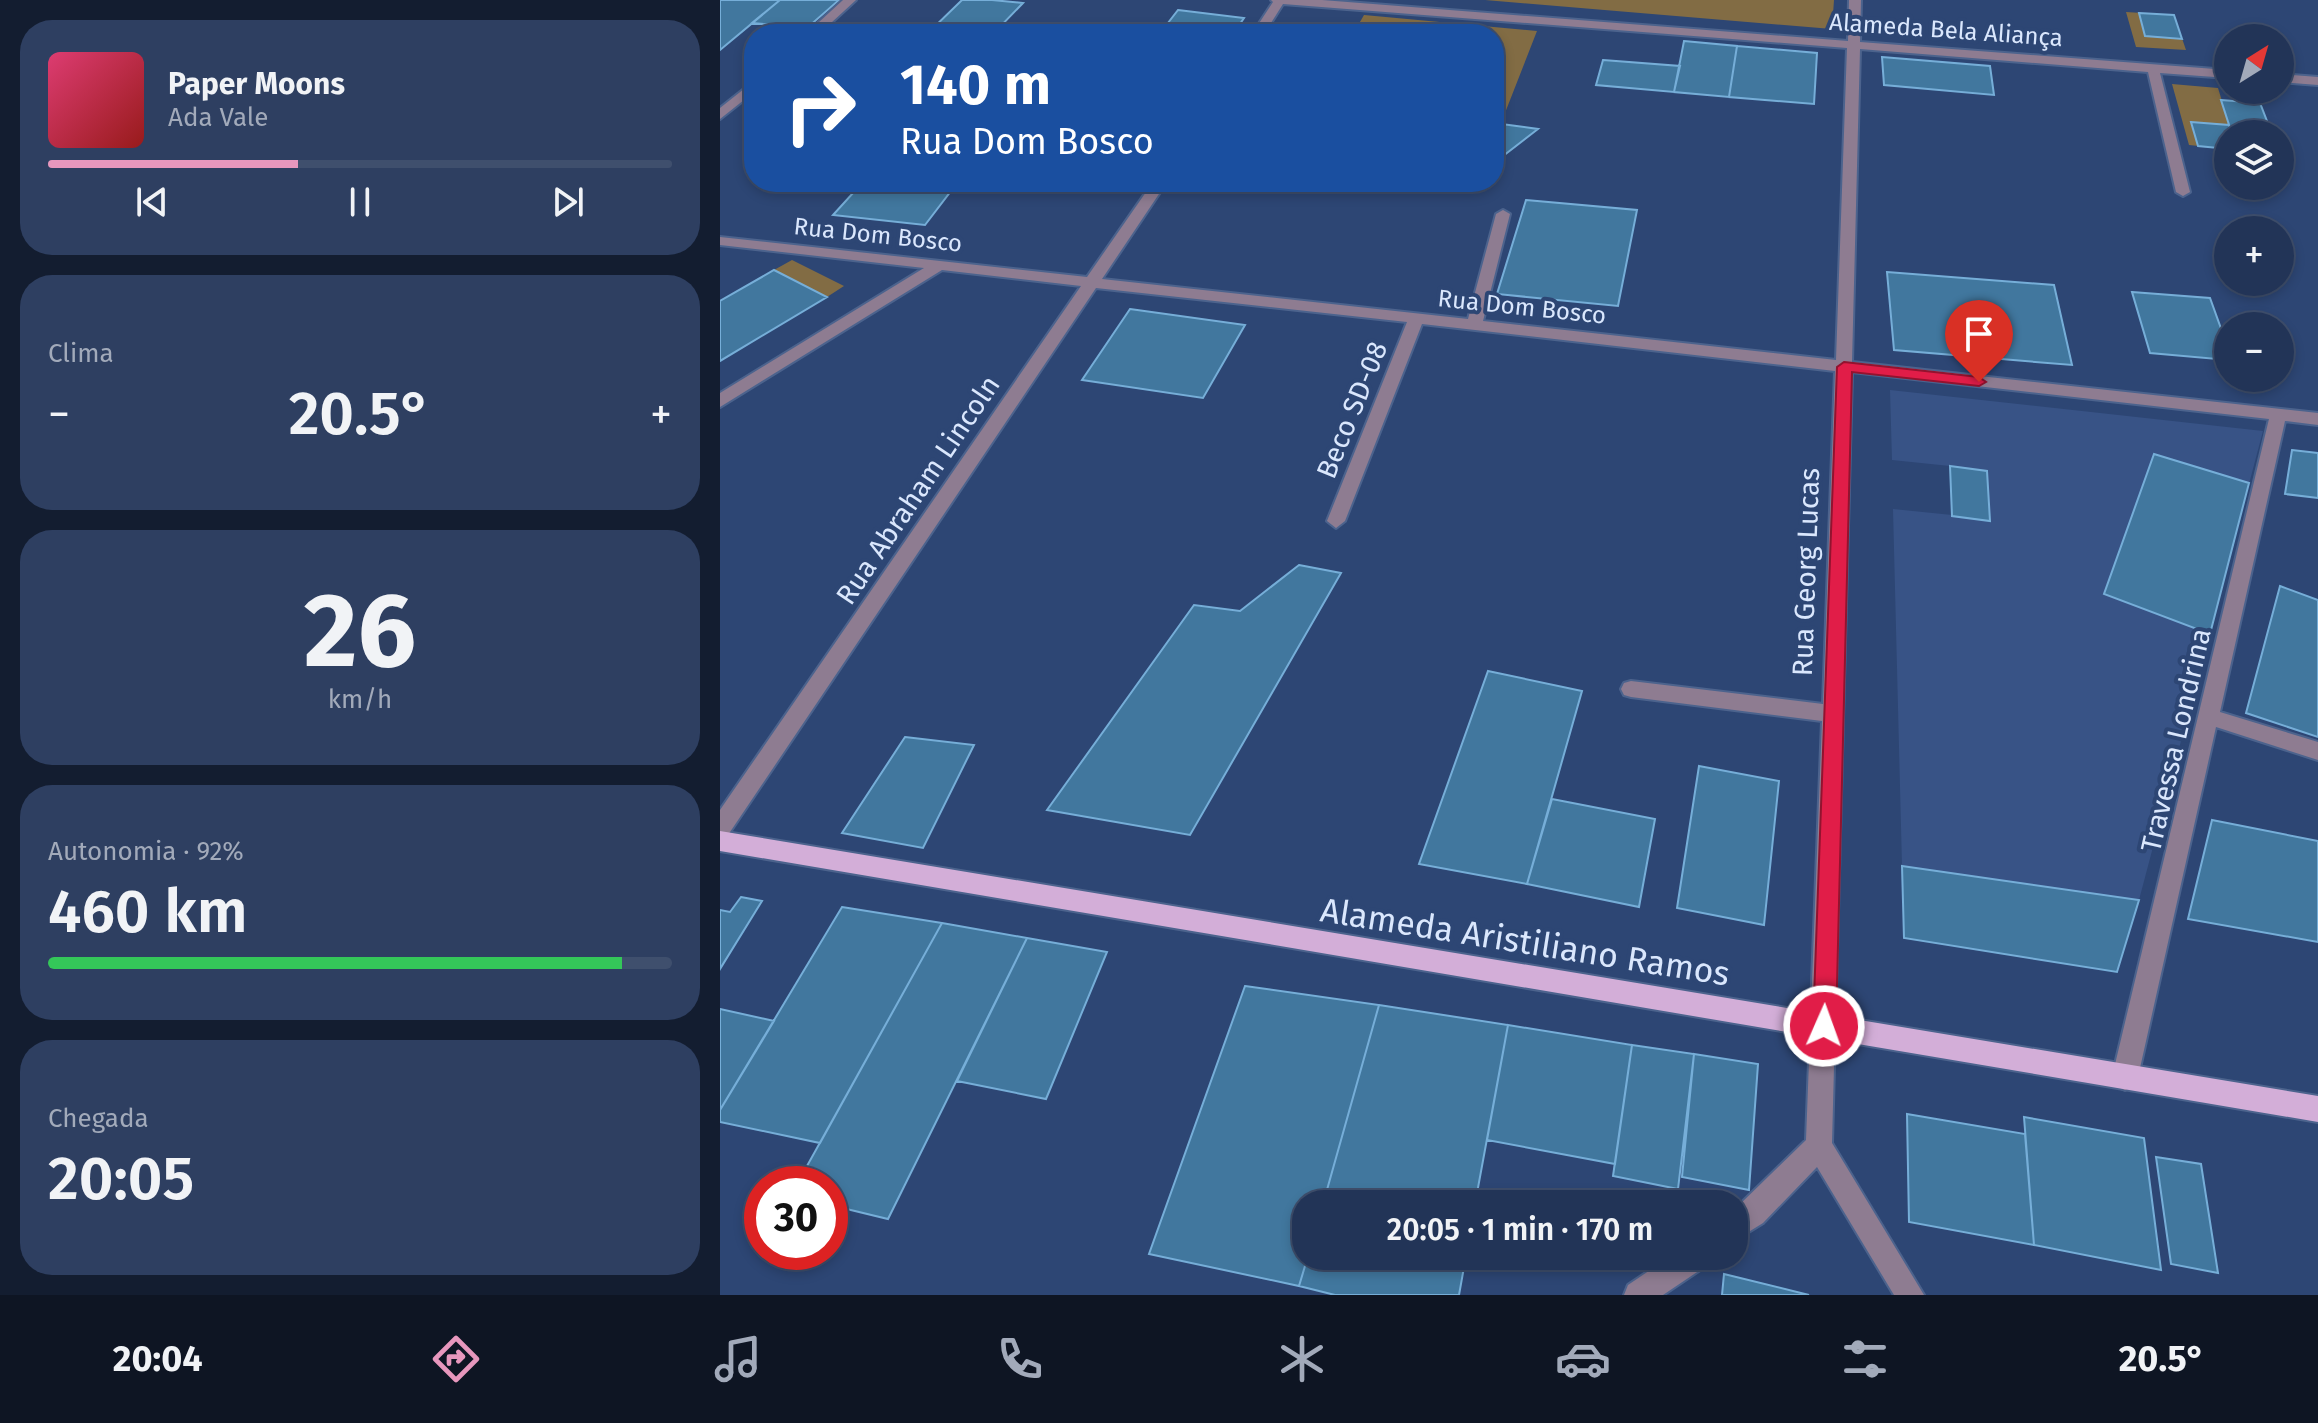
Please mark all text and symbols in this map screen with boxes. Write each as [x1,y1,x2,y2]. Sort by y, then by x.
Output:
street label: Alameda Bela Aliança [1828,8,2064,52]
north arrow [2214,24,2294,104]
map controls [2214,24,2294,392]
text: 140 m [900,52,1051,119]
icon: right [768,56,872,160]
text: Paper Moons [168,66,345,102]
text: Ada Vale [168,102,268,133]
text: Rua Dom Bosco [900,120,1154,164]
button: layers [2214,120,2294,200]
icon: previous [130,180,174,224]
icon: pause [338,180,382,224]
icon: next [546,180,590,224]
street label: Rua Dom Bosco [792,212,964,258]
button: + [2214,216,2294,296]
street label: Rua Dom Bosco [1436,284,1608,330]
pin [1945,300,2013,382]
icon: arrive [1957,312,2001,356]
button: − [2214,312,2294,392]
street label: Beco SD-08 [1310,337,1394,483]
text: Clima [48,338,114,369]
street label: Rua Abraham Lincoln [829,369,1007,611]
text: 20.5° [289,378,431,450]
text: − [48,388,70,441]
text: + [650,388,672,441]
street label: Rua Georg Lucas [1786,467,1826,677]
text: 26 [304,569,416,694]
street label: Travessa Londrina [2134,625,2218,855]
text: km/h [328,684,392,715]
text: Autonomia · 92% [48,836,244,867]
text: 460 km [48,876,248,948]
street label: Alameda Aristiliano Ramos [1318,889,1732,995]
position arrow [1782,984,1866,1068]
text: Chegada [48,1103,149,1134]
text: 20:05 [48,1143,194,1215]
speed limit sign: 30 [744,1166,848,1270]
text: 20:05 · 1 min · 170 m [1387,1212,1653,1248]
icon: directions [428,1331,484,1387]
icon: music [710,1331,766,1387]
icon: phone [992,1331,1048,1387]
icon: climate [1274,1331,1330,1387]
icon: car [1555,1331,1611,1387]
icon: filters [1837,1331,1893,1387]
text: 20:04 [113,1337,203,1381]
text: 20.5° [2119,1337,2205,1381]

